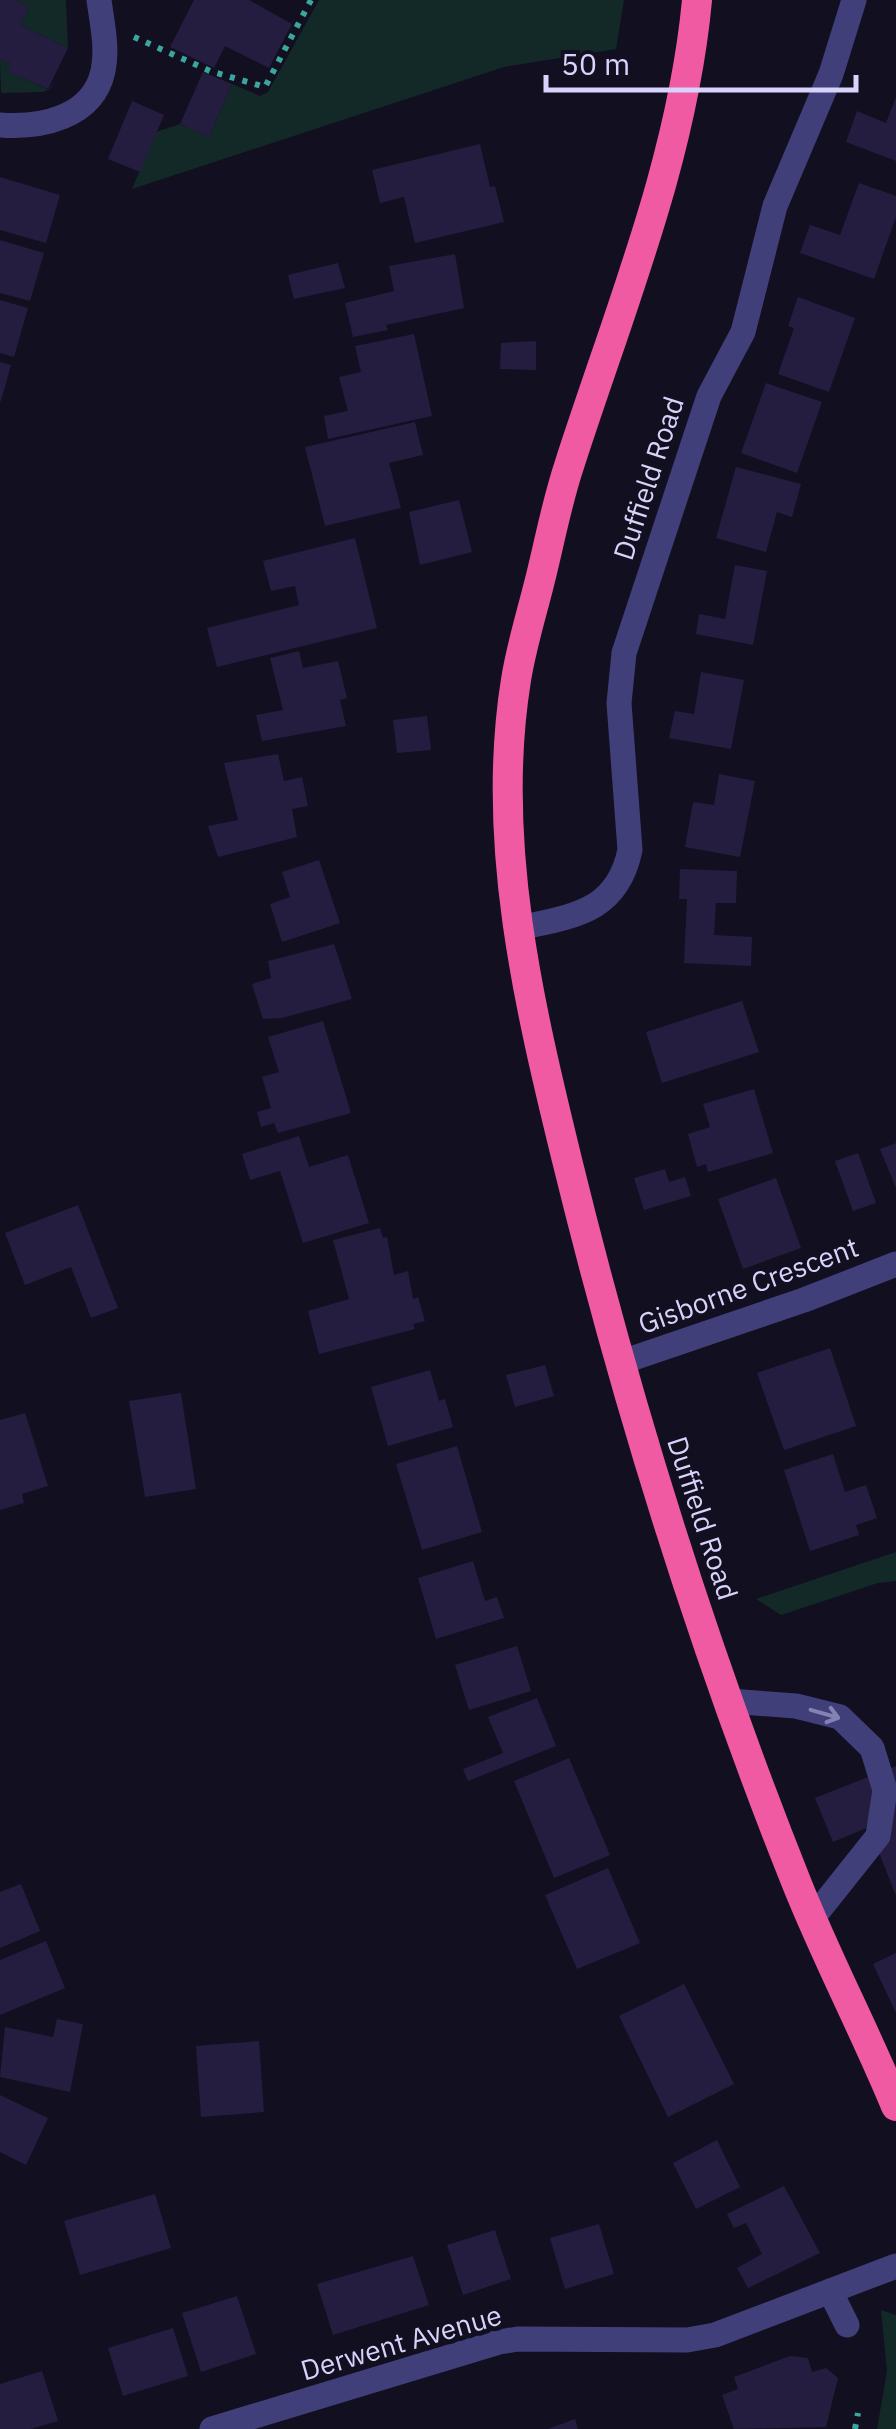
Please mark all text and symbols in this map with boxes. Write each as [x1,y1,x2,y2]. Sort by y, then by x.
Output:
scale bar [546,30,856,92]
text: 50 m [561,44,630,83]
street label: Duffield Road [604,392,692,564]
street label: Gisborne Crescent [633,1228,863,1342]
street label: Duffield Road [659,1432,747,1604]
one-way arrow [809,1706,840,1724]
street label: Derwent Avenue [296,2296,506,2388]

